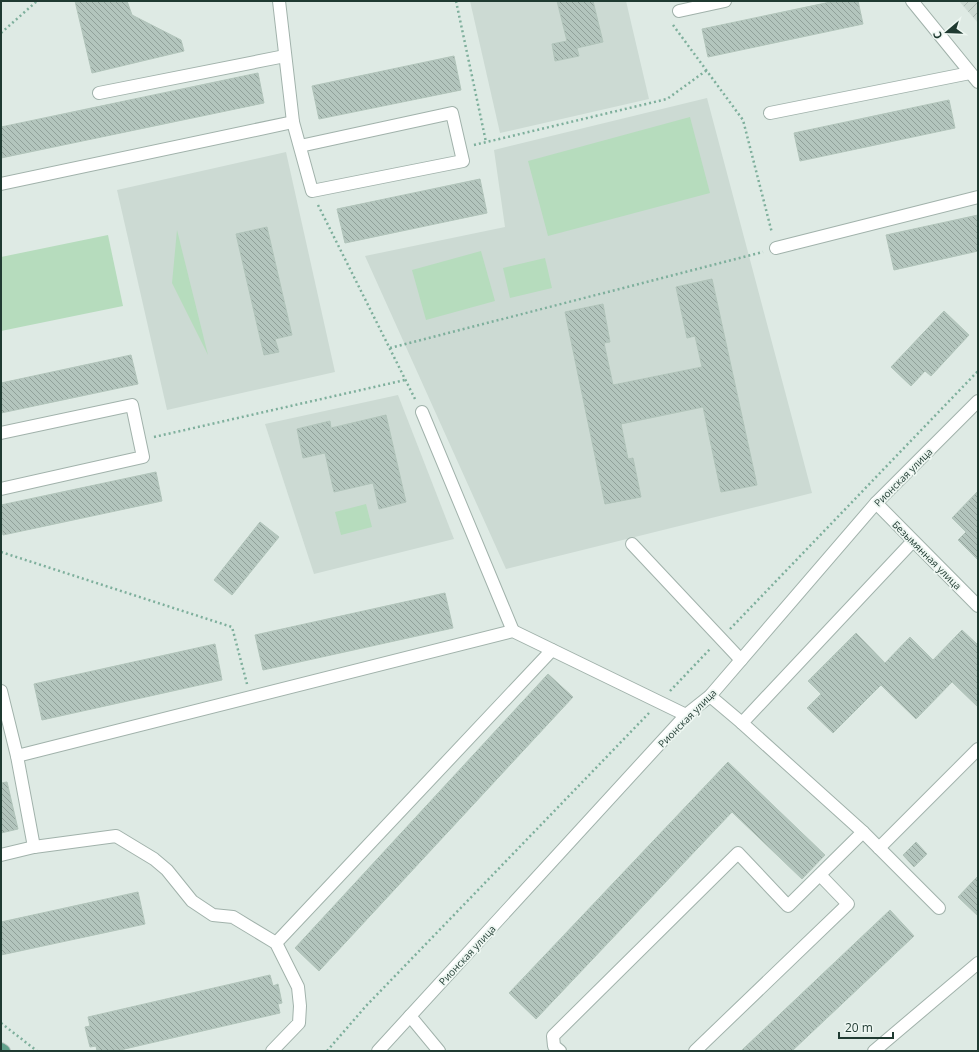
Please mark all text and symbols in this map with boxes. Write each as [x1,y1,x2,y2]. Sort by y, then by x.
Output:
north arrow [927,12,967,52]
text: С [929,30,945,41]
street label: Рионская улица [871,445,935,509]
street label: Безымянная улица [889,517,965,593]
street label: Рионская улица [655,686,719,750]
street label: Рионская улица [436,922,498,988]
scale bar [839,1014,893,1040]
text: 20 m [845,1019,873,1036]

